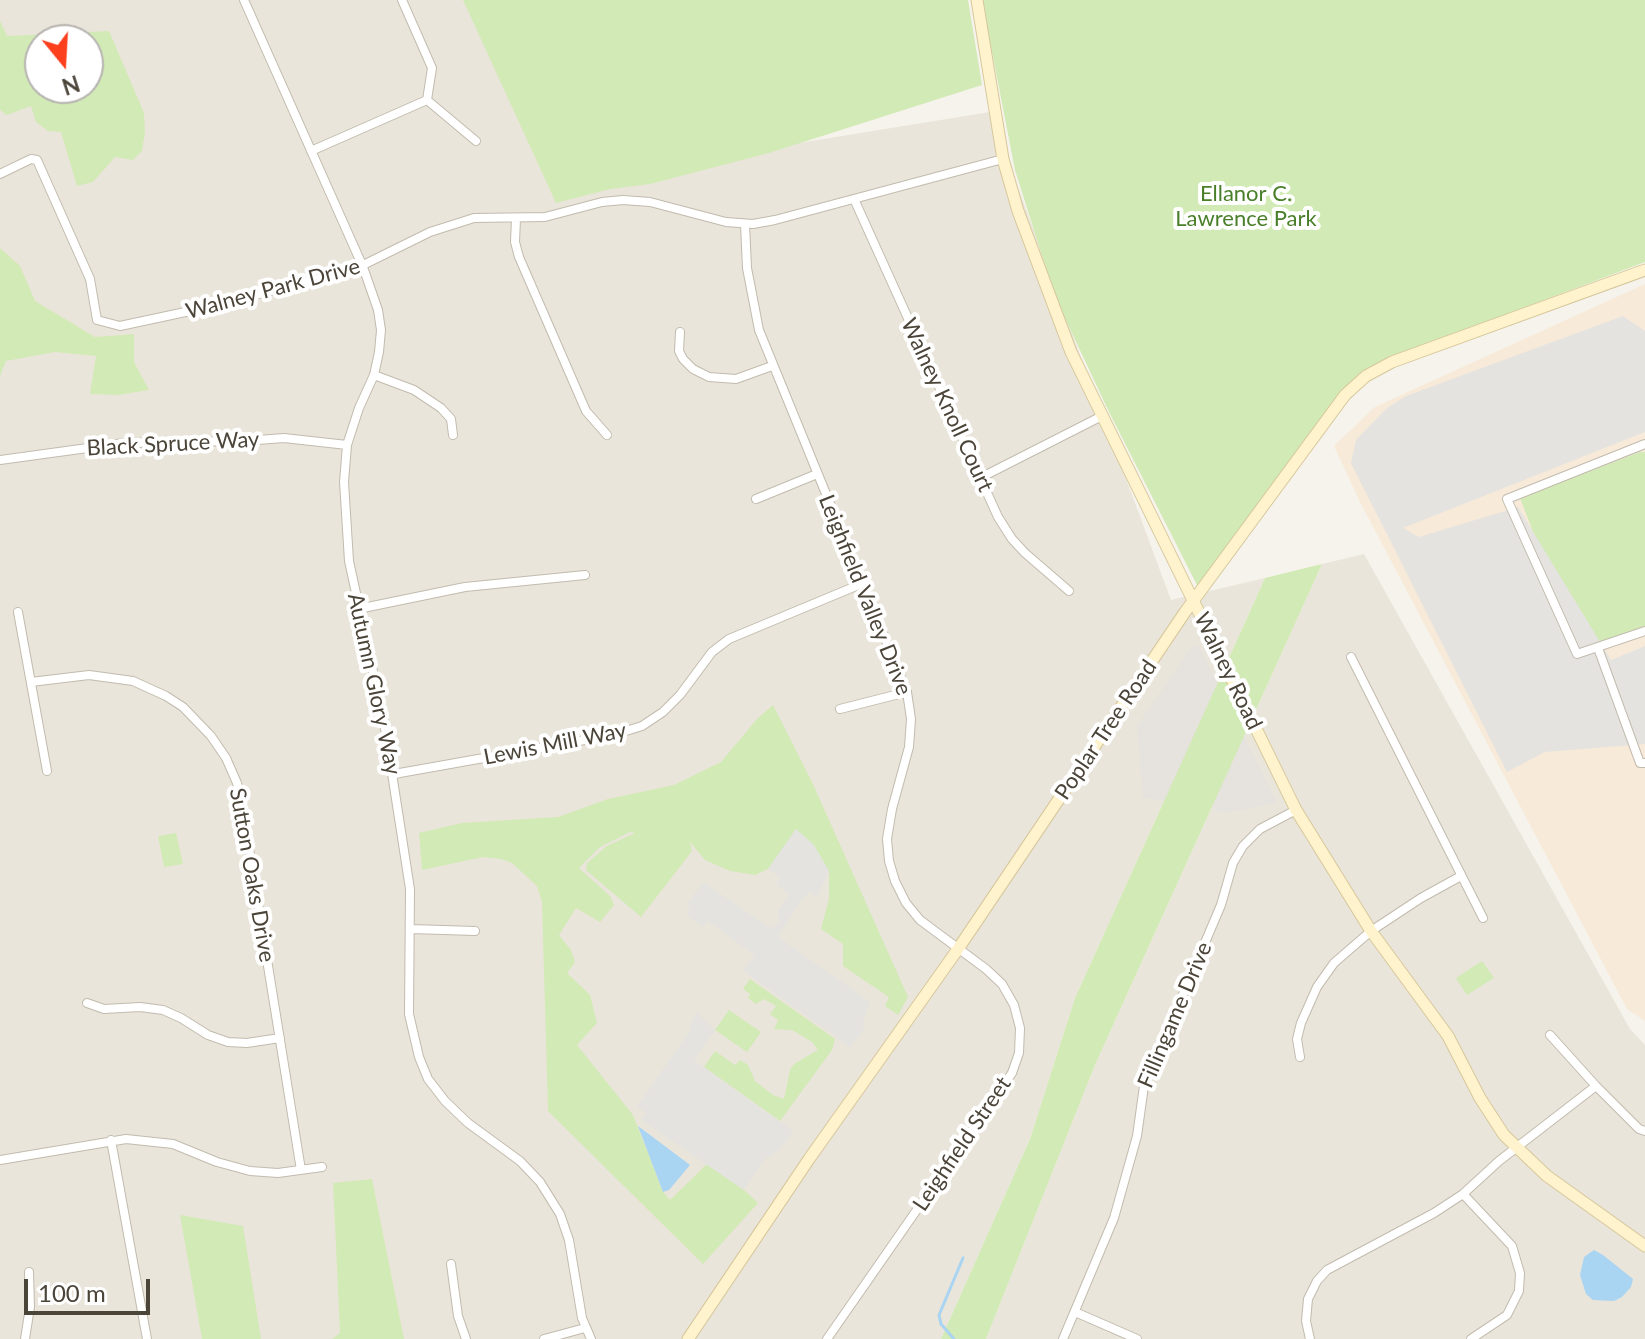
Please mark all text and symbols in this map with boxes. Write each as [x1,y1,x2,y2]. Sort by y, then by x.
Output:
north arrow [24,24,104,104]
text: N [59,70,83,101]
park label: Ellanor C. Lawrence Park [1175,181,1317,232]
street label: Walney Park Drive [183,253,363,325]
street label: Walney Knoll Court [895,314,999,496]
street label: Black Spruce Way [86,426,260,462]
street label: Leighfield Valley Drive [813,491,917,699]
street label: Autumn Glory Way [342,591,406,777]
street label: Walney Road [1188,608,1268,734]
street label: Poplar Tree Road [1049,655,1163,805]
street label: Lewis Mill Way [481,717,629,771]
street label: Sutton Oaks Drive [224,786,280,964]
street label: Fillingame Drive [1132,938,1218,1092]
street label: Leighfield Street [907,1072,1017,1216]
scale bar [28,1263,154,1313]
text: 100 m [38,1278,106,1307]

